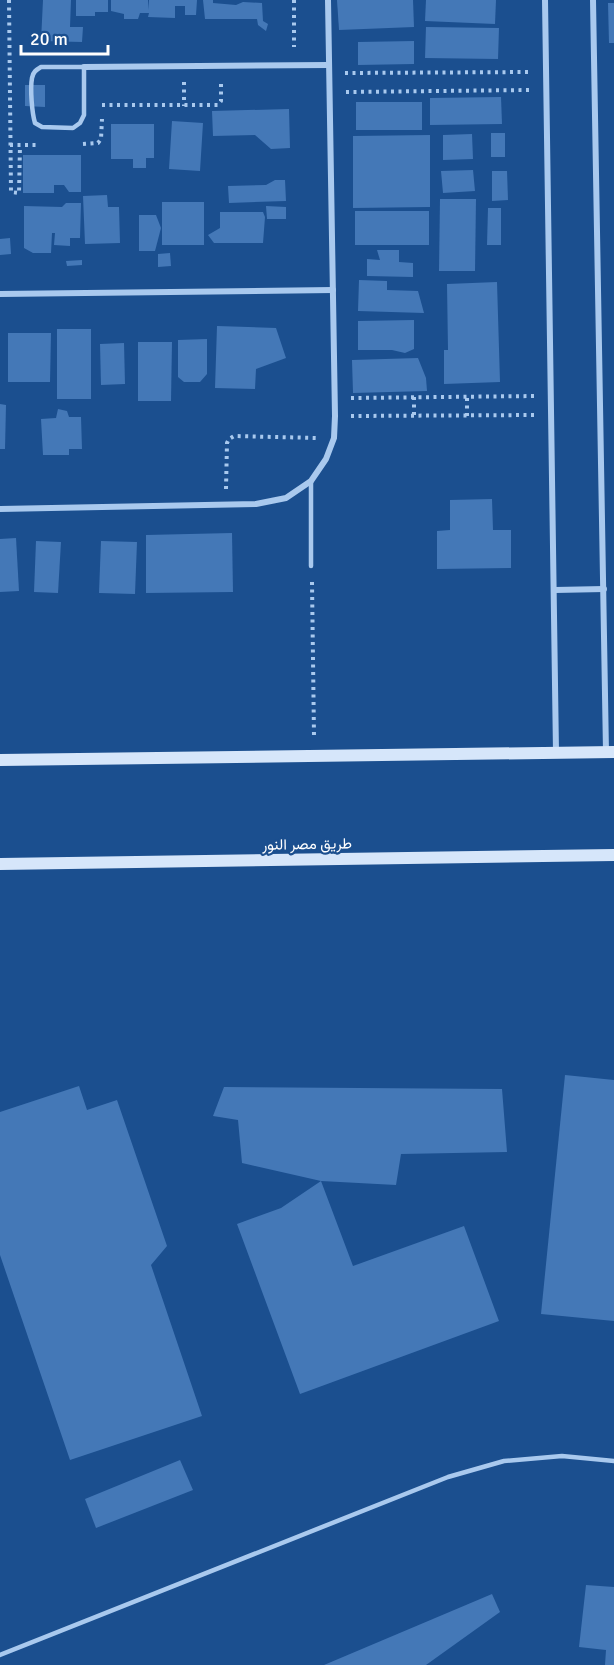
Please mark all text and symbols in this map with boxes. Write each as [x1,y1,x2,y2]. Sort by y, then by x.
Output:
scale bar [21,18,108,56]
text: 20 m [30,28,68,50]
street label: طريق مصر النور [261,834,352,855]

